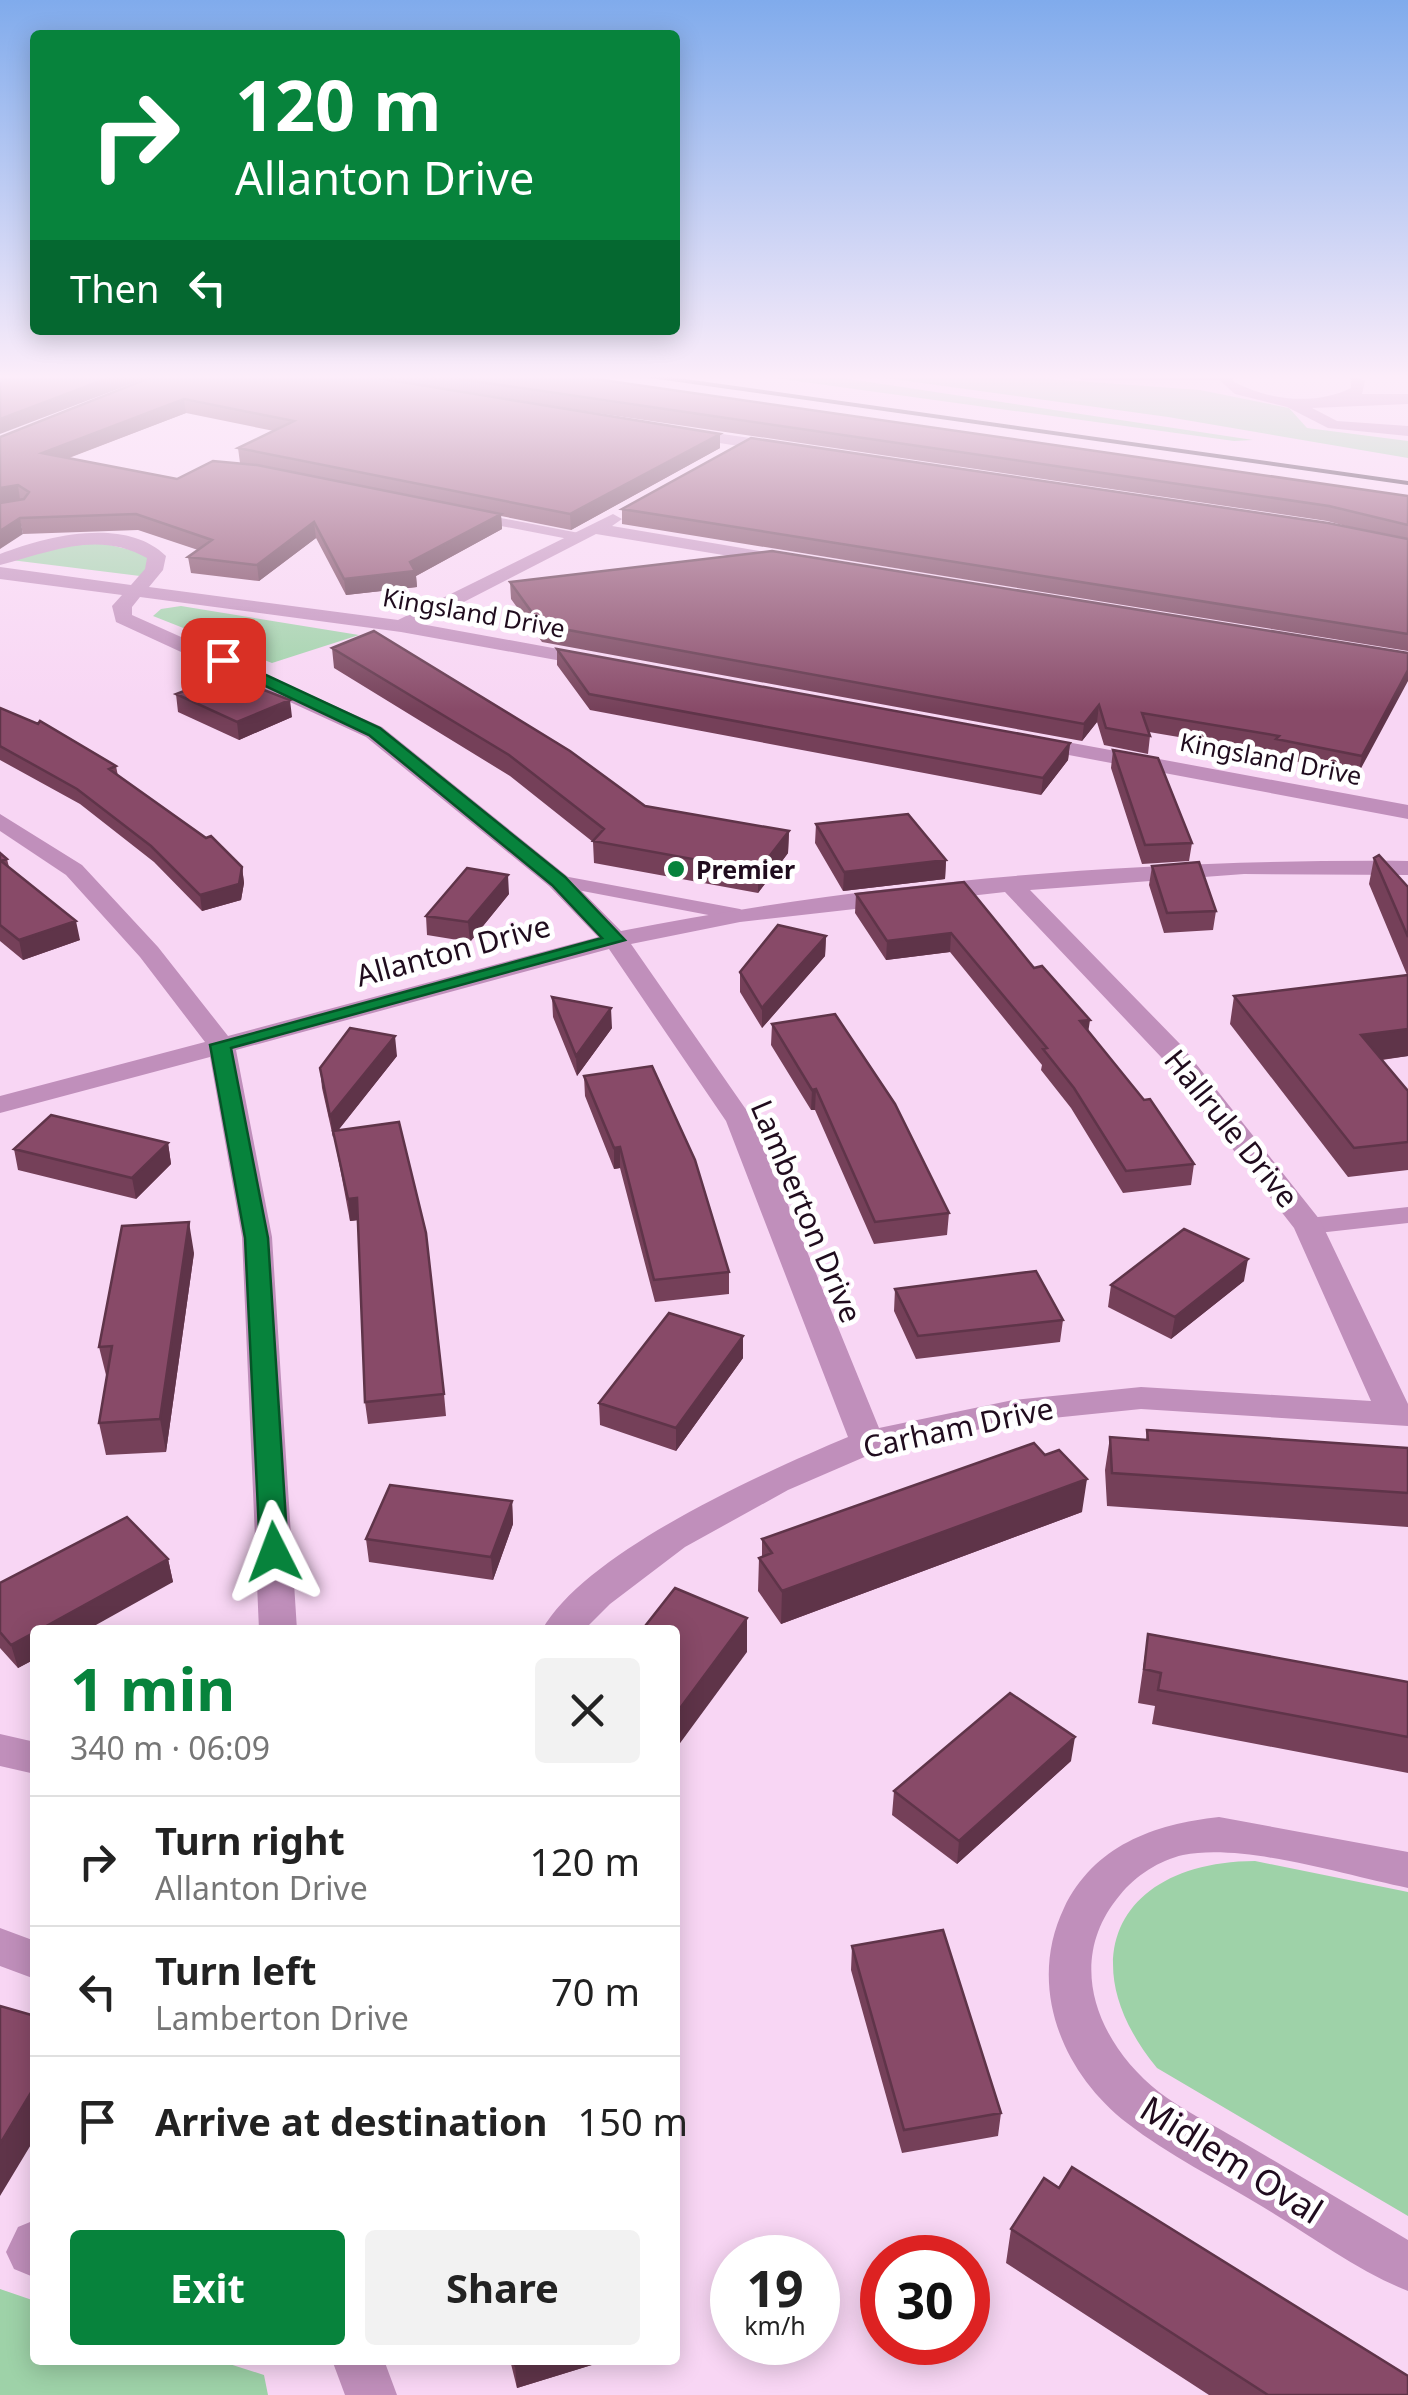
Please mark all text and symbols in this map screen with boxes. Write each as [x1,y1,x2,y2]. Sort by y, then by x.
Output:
text: 120 m [235,56,442,152]
icon: right [70,70,200,200]
text: Allanton Drive [235,147,534,208]
icon: left [180,260,235,315]
text: Then [70,262,160,314]
street label: Kingsland Drive [380,579,568,645]
pin [181,618,266,703]
icon: arrive [196,633,251,688]
street label: Kingsland Drive [1177,724,1365,792]
place label: Premier [696,852,795,886]
marker: Premier [665,858,687,880]
street label: Allanton Drive [351,904,555,996]
street label: Hallrule Drive [1156,1040,1308,1216]
street label: Lamberton Drive [742,1094,872,1328]
street label: Carham Drive [859,1387,1057,1467]
position arrow [222,1500,326,1604]
text: 1 min [70,1647,235,1729]
button: close [535,1658,640,1763]
text: 340 m · 06:09 [70,1726,270,1769]
text: Turn right [155,1814,345,1866]
icon: right [70,1834,125,1889]
text: 120 m [529,1835,640,1887]
text: Allanton Drive [155,1866,368,1909]
text: Turn left [155,1944,317,1996]
icon: left [70,1964,125,2019]
text: 70 m [551,1965,640,2017]
text: Lamberton Drive [155,1996,409,2039]
street label: Midlem Oval [1132,2084,1332,2234]
icon: arrive [70,2094,125,2149]
text: Arrive at destination [155,2095,547,2147]
text: 150 m [577,2095,688,2147]
button: Exit [70,2230,345,2345]
button: Share [365,2230,640,2345]
speed limit sign: 30 [860,2235,990,2365]
text: 19 [746,2254,804,2322]
text: km/h [744,2308,806,2342]

